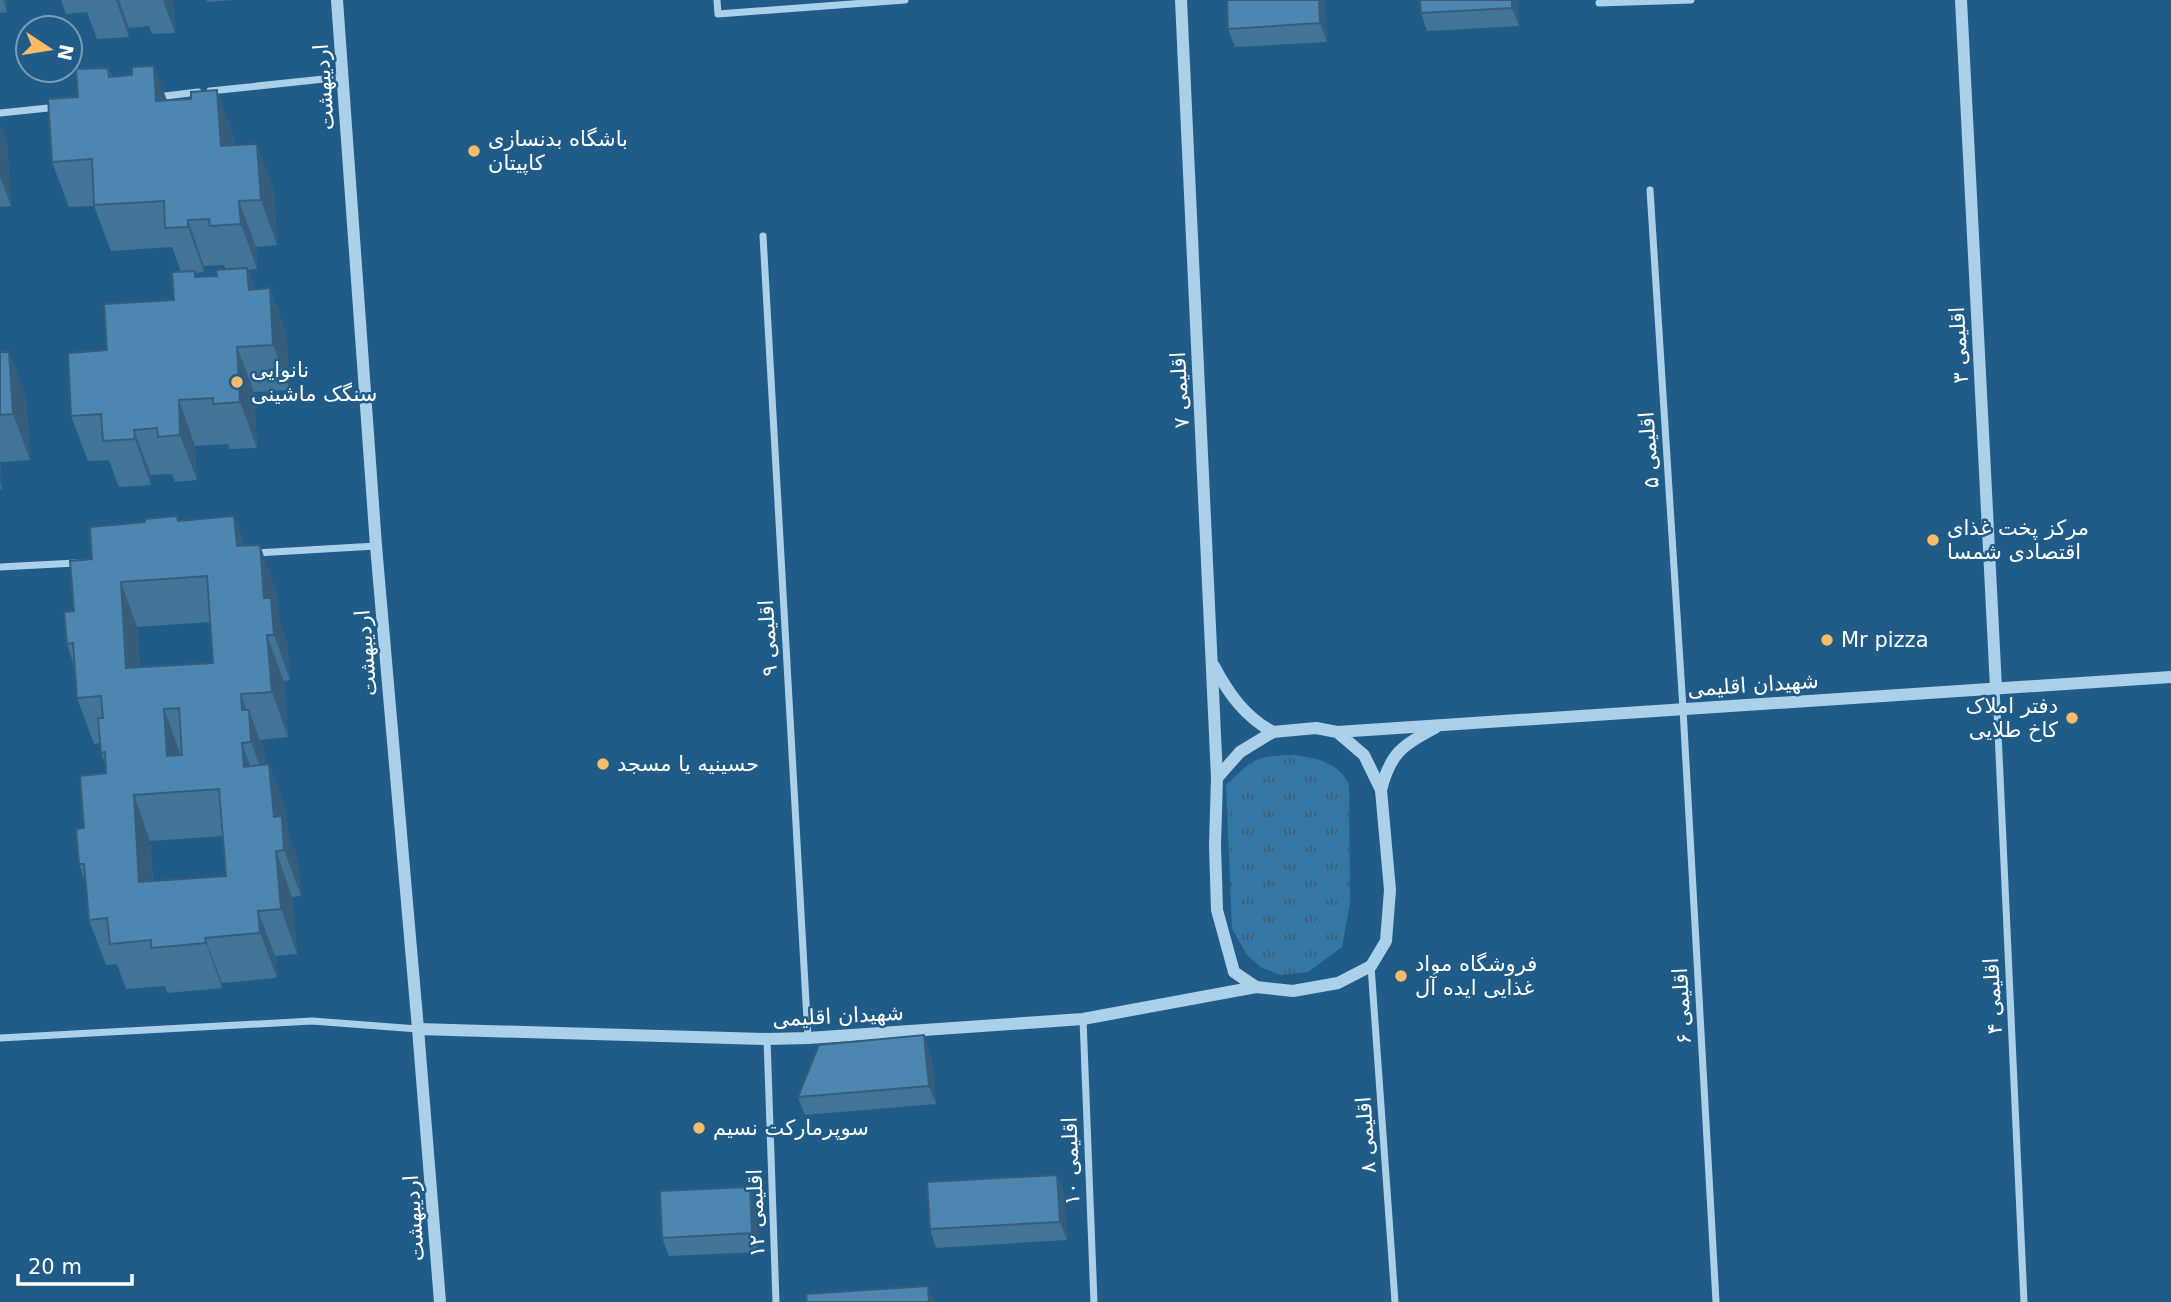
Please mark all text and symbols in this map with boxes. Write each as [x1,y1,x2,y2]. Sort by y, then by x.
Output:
north arrow [14,14,84,84]
text: N [53,42,78,63]
street label: اردیبهشت [309,43,339,131]
place label: باشگاه بدنسازی کاپیتان [488,127,628,175]
marker: باشگاه بدنسازی کاپیتان [466,143,482,159]
street label: اقلیمی ۳ [1945,306,1973,384]
street label: اقلیمی ۷ [1166,351,1194,429]
place label: نانوایی سنگک ماشینی [251,358,377,406]
marker: نانوایی سنگک ماشینی [229,374,245,390]
street label: اقلیمی ۵ [1634,411,1664,489]
place label: مرکز پخت غذای اقتصادی شمسا [1947,516,2089,564]
marker: مرکز پخت غذای اقتصادی شمسا [1925,532,1941,548]
street label: اقلیمی ۹ [754,599,782,677]
street label: اردیبهشت [350,609,382,697]
place label: Mr pizza [1841,628,1929,652]
marker: Mr pizza [1819,632,1835,648]
street label: شهیدان اقلیمی [1687,668,1819,702]
place label: دفتر املاک کاخ طلایی [1966,694,2058,742]
marker: دفتر املاک کاخ طلایی [2064,710,2080,726]
place label: حسینیه یا مسجد [617,752,759,776]
marker: حسینیه یا مسجد [595,756,611,772]
place label: فروشگاه مواد غذایی ایده آل [1415,952,1537,1000]
street label: اقلیمی ۴ [1979,957,2007,1035]
street label: اقلیمی ۶ [1668,967,1696,1045]
marker: فروشگاه مواد غذایی ایده آل [1393,968,1409,984]
street label: شهیدان اقلیمی [772,1001,904,1031]
street label: اقلیمی ۸ [1351,1096,1381,1174]
place label: سوپرمارکت نسیم [713,1116,869,1141]
street label: اقلیمی ۱۰ [1057,1117,1085,1205]
marker: سوپرمارکت نسیم [691,1120,707,1136]
street label: اقلیمی ۱۲ [742,1169,770,1257]
street label: اردیبهشت [399,1174,429,1262]
scale bar [18,1242,131,1286]
text: 20 m [28,1255,82,1279]

